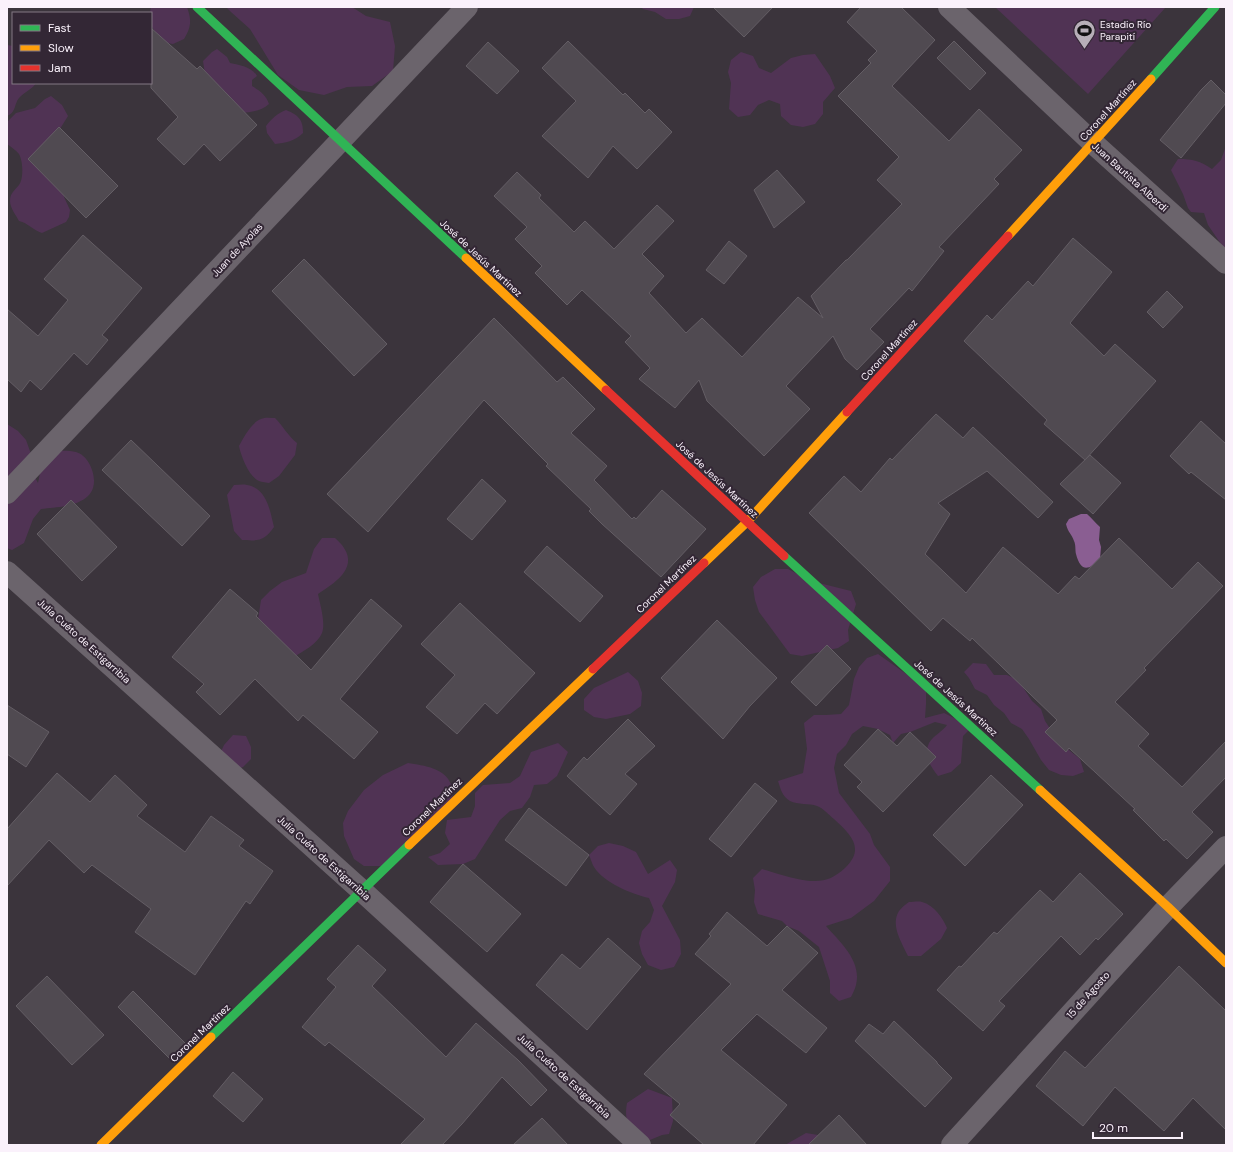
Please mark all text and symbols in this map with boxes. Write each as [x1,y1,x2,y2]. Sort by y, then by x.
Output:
legend [12,12,152,84]
sports icon: Estadio Río Parapití [1071,17,1097,50]
place label: Estadio Río Parapití [1100,18,1151,43]
text: Fast [48,20,71,36]
text: Slow [48,40,74,56]
text: Jam [48,60,71,76]
street label: Coronel Martínez [1077,76,1139,144]
street label: Juan Bautista Alberdi [1089,139,1171,215]
street label: José de Jesús Martinez [437,216,525,300]
street label: Juan de Ayolas [209,220,265,280]
street label: Coronel Martínez [858,316,920,384]
street label: José de Jesús Martinez [673,437,761,521]
street label: Coronel Martínez [633,552,699,616]
street label: Julia Cuéto de Estigarribia [35,596,133,686]
street label: José de Jesús Martinez [912,657,1001,739]
street label: Coronel Martínez [399,775,465,839]
street label: Julia Cuéto de Estigarribia [275,813,373,903]
street label: 15 de Agosto [1063,969,1113,1021]
street label: Coronel Martínez [167,1001,233,1065]
street label: Julia Cuéto de Estigarribia [515,1031,613,1121]
scale bar [1093,1114,1182,1140]
text: 20 m [1099,1120,1128,1136]

